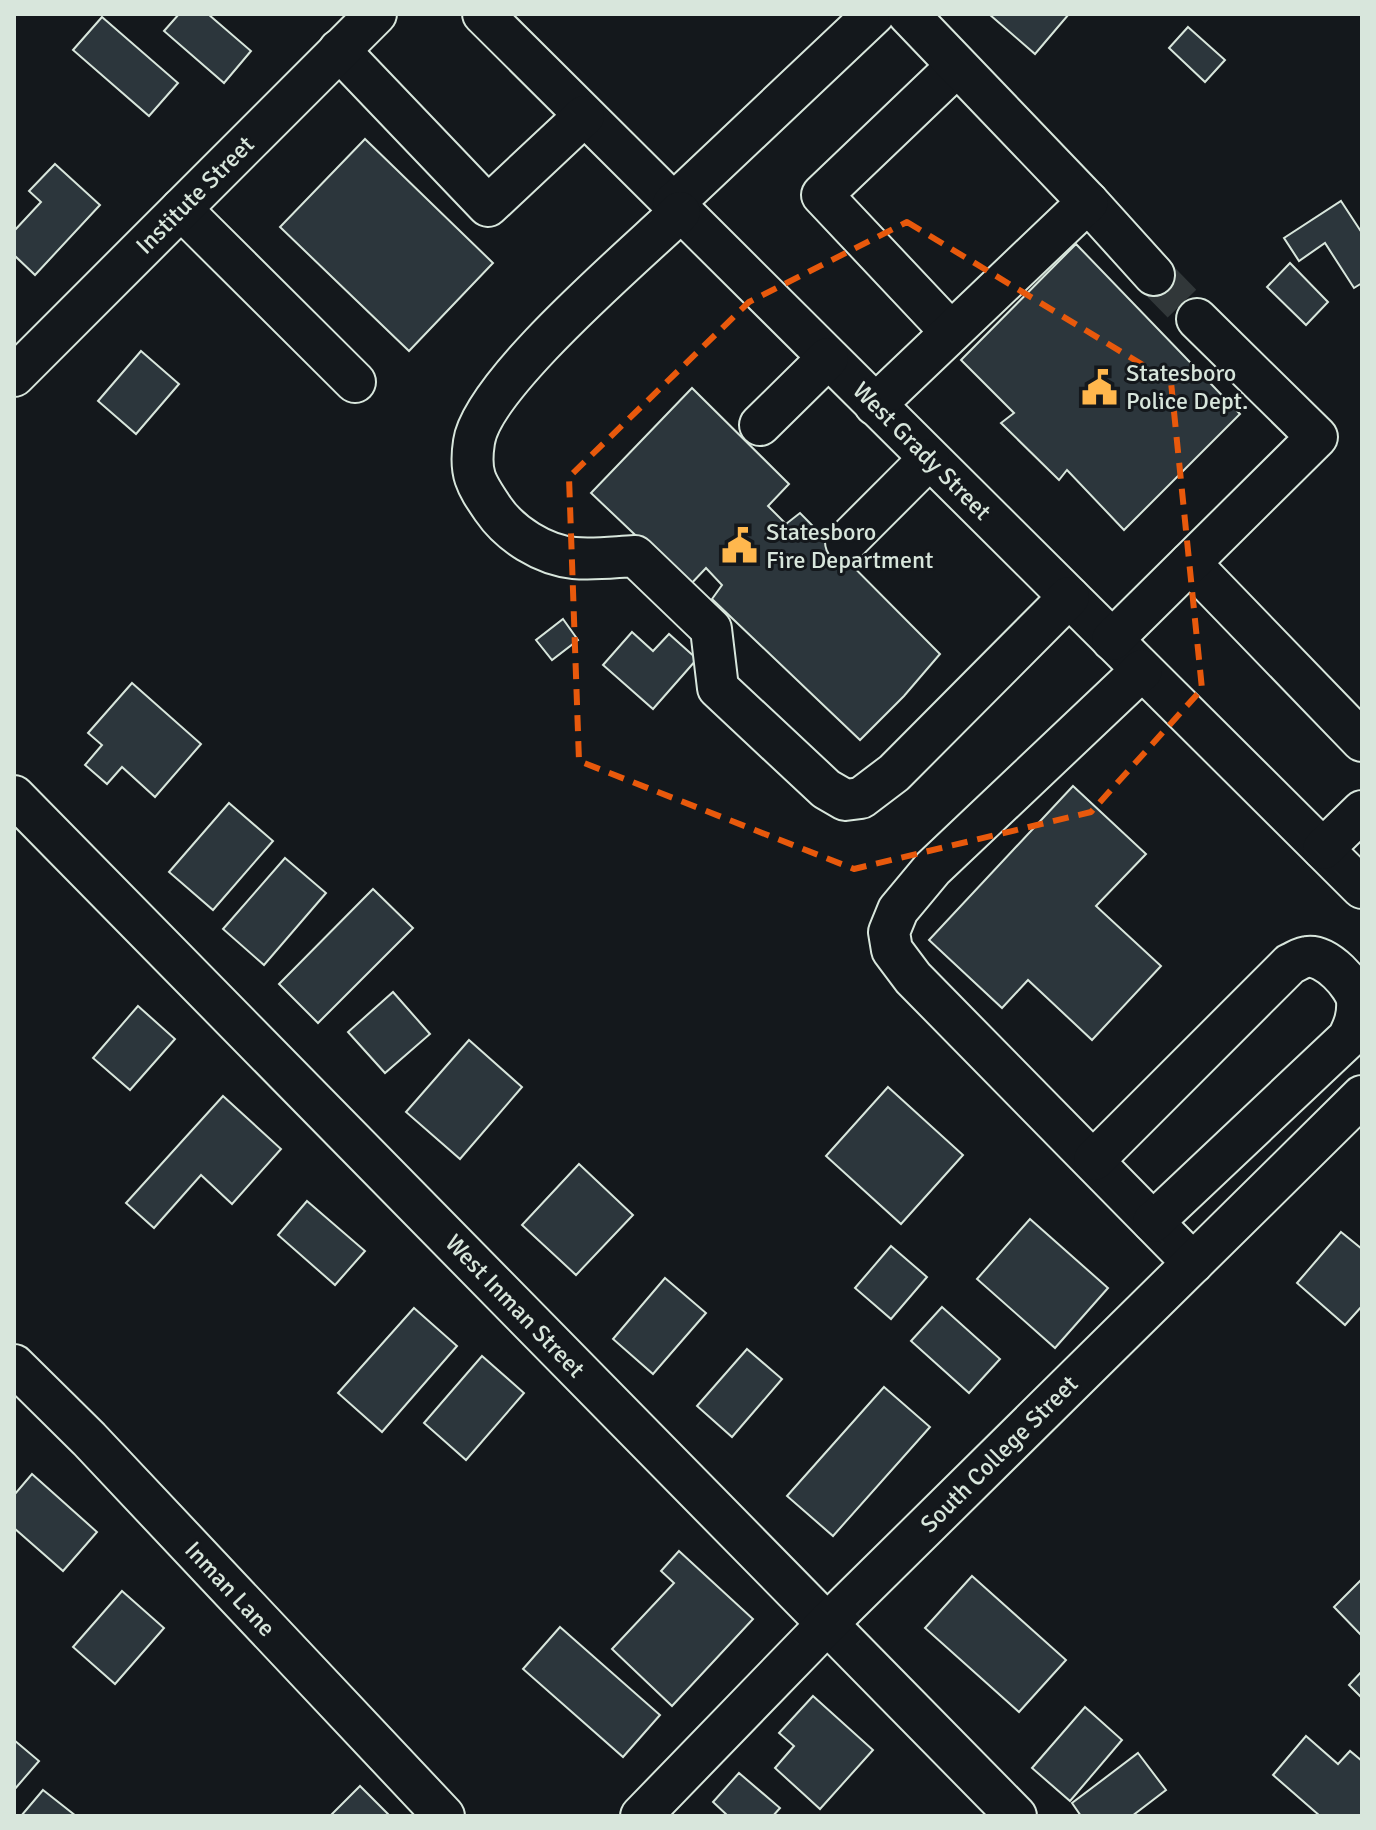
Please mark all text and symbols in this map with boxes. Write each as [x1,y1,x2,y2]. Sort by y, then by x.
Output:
street label: Institute Street [130,130,260,260]
place label: Statesboro Police Dept. [1126,358,1248,416]
public building icon: Statesboro Police Dept. [1081,368,1119,406]
street label: West Grady Street [846,375,998,527]
place label: Statesboro Fire Department [766,517,934,575]
public building icon: Statesboro Fire Department [721,527,759,565]
street label: West Inman Street [439,1228,591,1384]
street label: South College Street [914,1369,1084,1539]
street label: Inman Lane [178,1535,282,1643]

